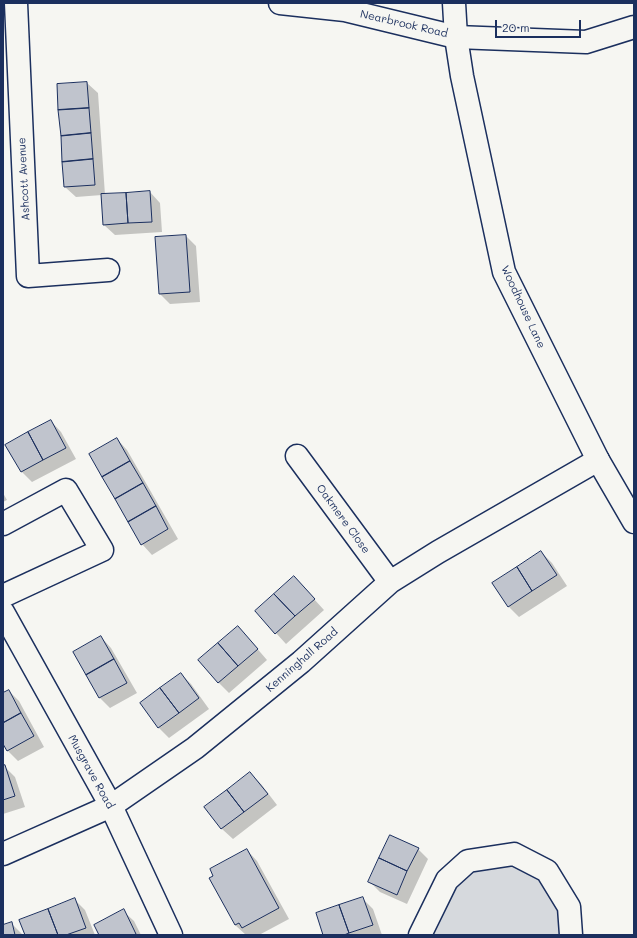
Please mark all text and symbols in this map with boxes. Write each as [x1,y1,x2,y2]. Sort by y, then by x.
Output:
street label: Nearbrook Road [359,7,449,41]
scale bar [497,12,583,38]
text: 20 m [502,19,530,35]
street label: Ashcott Avenue [15,137,33,221]
street label: Woodhouse Lane [498,264,548,350]
street label: Oakmere Close [314,482,372,556]
street label: Kenninghall Road [263,625,341,695]
street label: Musgrave Road [65,733,117,811]

